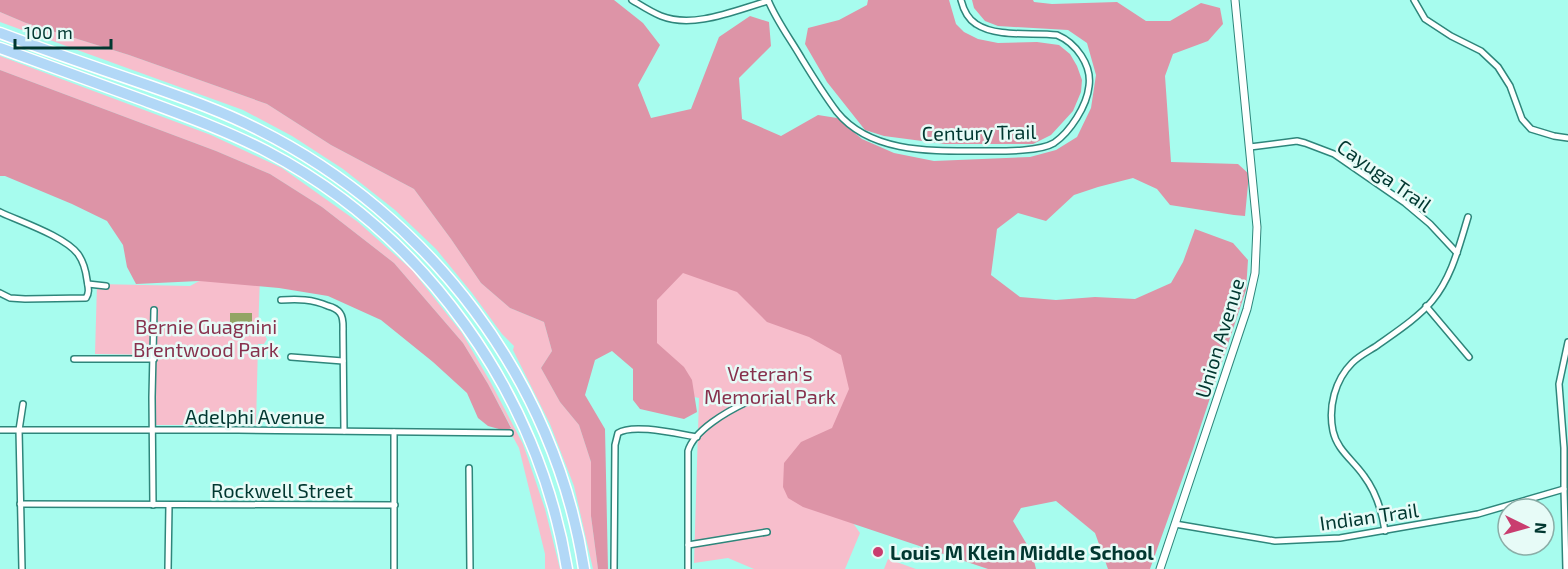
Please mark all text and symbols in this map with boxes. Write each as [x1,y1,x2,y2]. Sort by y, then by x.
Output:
scale bar [15,12,111,50]
text: 100 m [24,21,73,43]
street label: Century Trail [921,119,1037,145]
street label: Cayuga Trail [1333,134,1437,216]
street label: Union Avenue [1189,275,1249,401]
park label: Bernie Guagnini Brentwood Park [133,314,279,361]
park label: Veteran's Memorial Park [704,361,836,408]
street label: Adelphi Avenue [185,404,325,428]
street label: Rockwell Street [211,478,353,502]
street label: Indian Trail [1318,497,1420,535]
north arrow [1496,497,1556,557]
text: N [1531,522,1551,535]
place label: Louis M Klein Middle School [890,540,1154,564]
marker: Louis M Klein Middle School [871,545,885,559]

